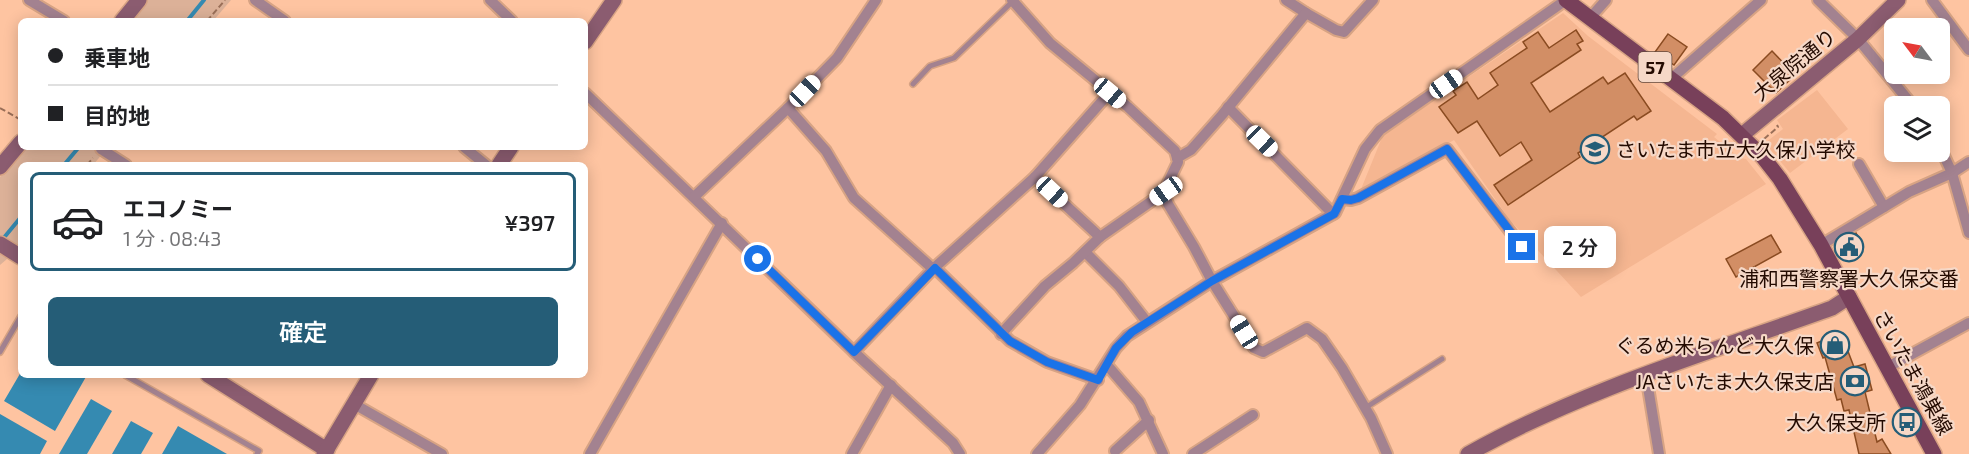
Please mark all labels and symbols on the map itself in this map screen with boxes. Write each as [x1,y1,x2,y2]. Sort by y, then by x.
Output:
north arrow [1884,18,1950,84]
street label: 大泉院通り [1748,23,1840,105]
road number: 57 [1638,52,1672,82]
car [1426,66,1466,102]
car [786,72,824,110]
car [1090,75,1130,111]
car [1243,122,1281,160]
school or university icon: さいたま市立大久保小学校 [1579,133,1611,165]
place label: さいたま市立大久保小学校 [1616,137,1855,161]
car [1033,173,1071,211]
car [1146,173,1186,209]
callout: 2 分 [1543,226,1615,268]
public building icon: 浦和西警察署大久保交番 [1833,231,1865,263]
route end [1508,233,1535,260]
route start [744,245,771,272]
place label: 浦和西警察署大久保交番 [1739,266,1959,290]
street label: さいたま鴻巣線 [1870,305,1958,439]
car [1227,312,1261,352]
shop icon: ぐるめ米らんど大久保 [1819,329,1851,361]
place label: ぐるめ米らんど大久保 [1615,333,1814,357]
bank icon: JAさいたま大久保支店 [1839,365,1871,397]
place label: JAさいたま大久保支店 [1635,369,1834,393]
bus stop icon: 大久保支所 [1891,406,1923,438]
place label: 大久保支所 [1786,410,1886,434]

